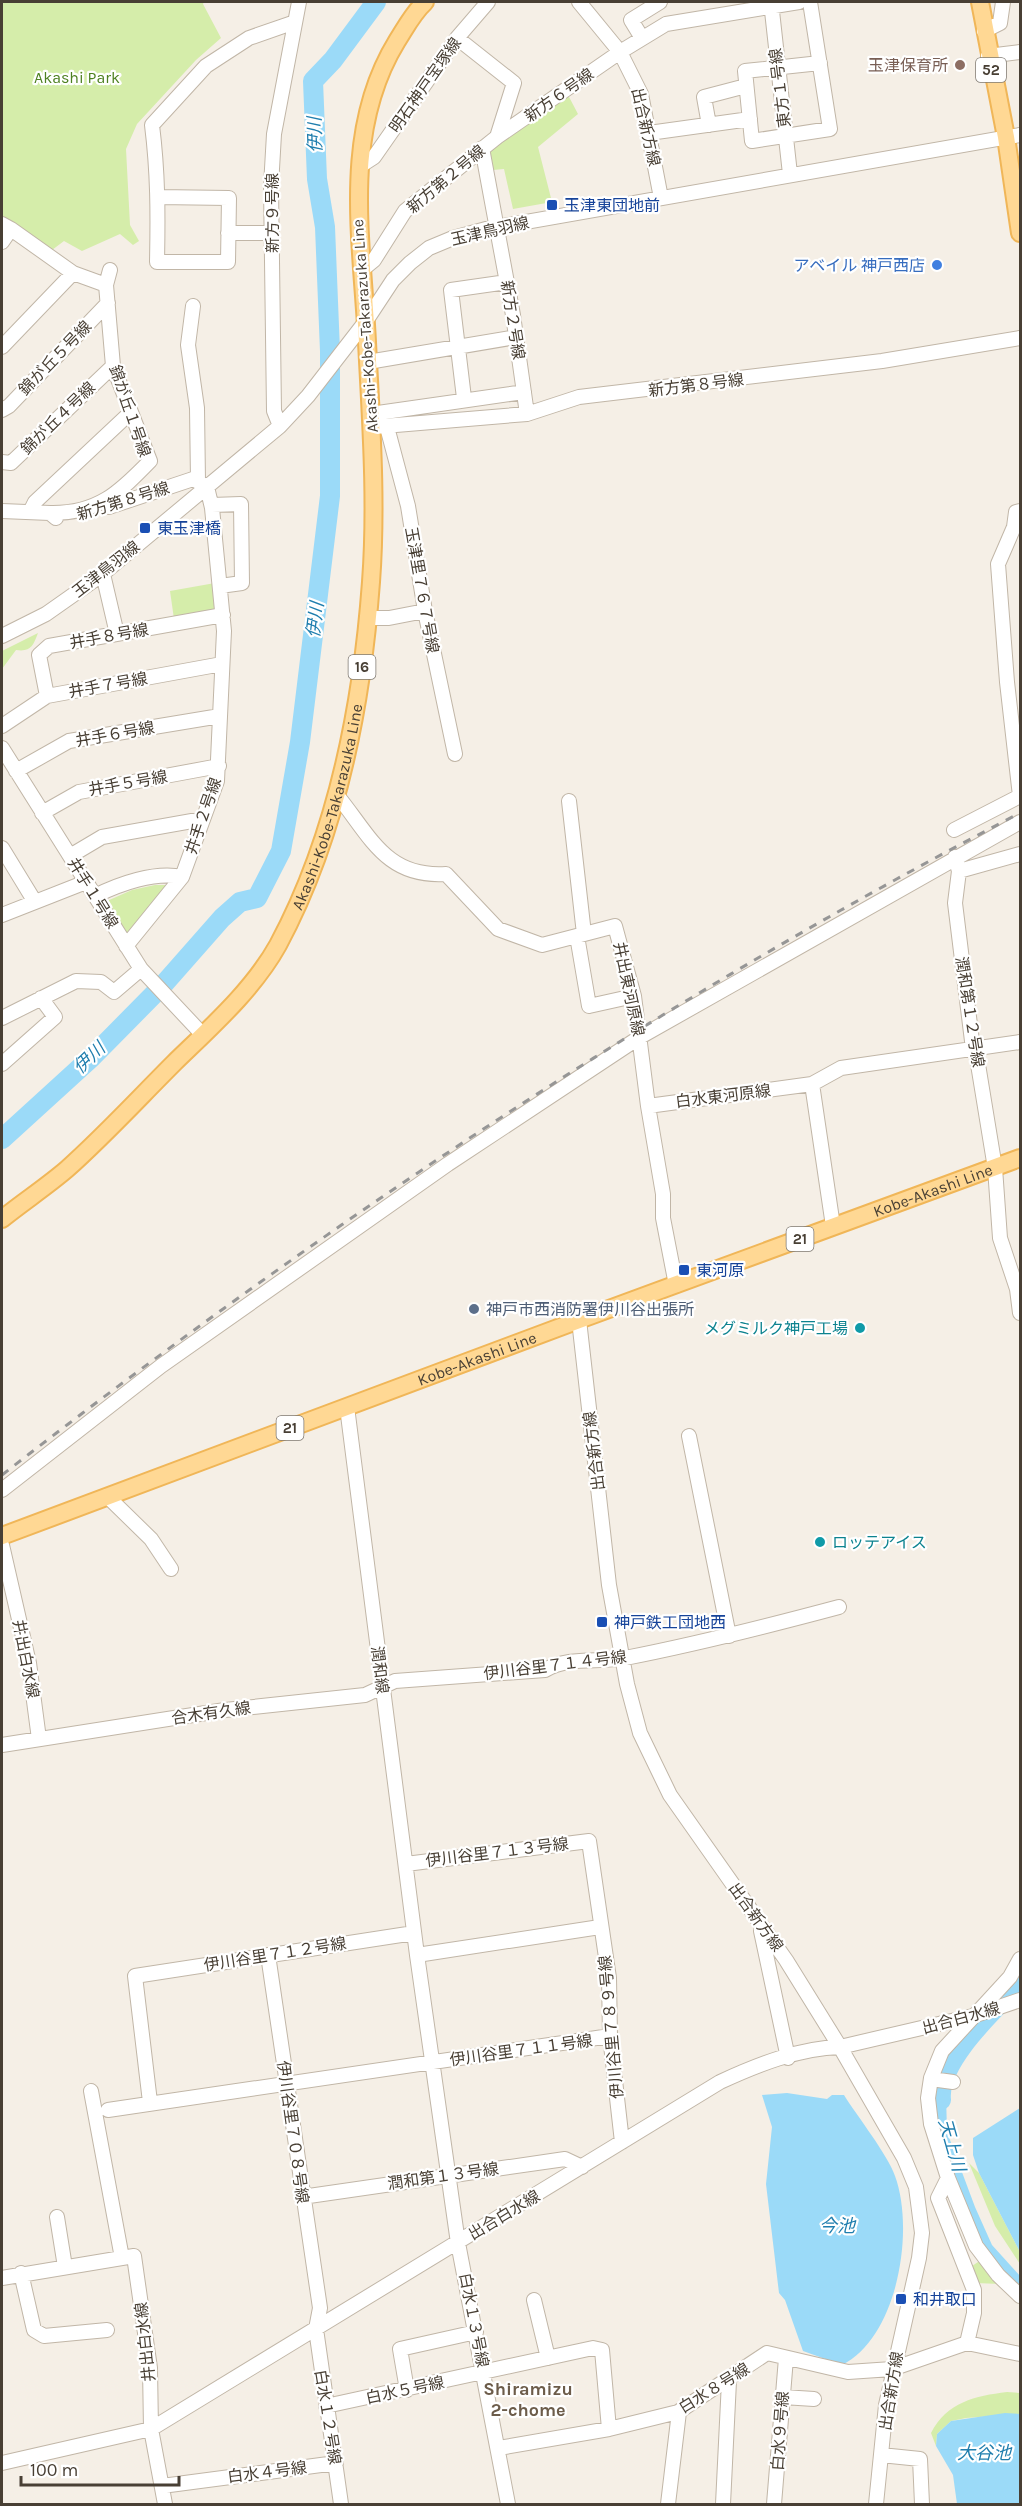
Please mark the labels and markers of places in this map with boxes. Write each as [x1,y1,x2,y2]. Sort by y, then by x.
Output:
place label: 玉津保育所 [868,56,948,75]
marker: 玉津保育所 [953,58,967,72]
place label: 玉津東団地前 [564,196,660,215]
marker: 玉津東団地前 [545,198,559,212]
place label: アベイル 神戸西店 [794,256,925,275]
marker: アベイル 神戸西店 [930,258,944,272]
place label: 東玉津橋 [157,519,221,538]
marker: 東玉津橋 [138,521,152,535]
place label: 東河原 [696,1261,744,1280]
marker: 東河原 [677,1263,691,1277]
place label: 神戸市西消防署伊川谷出張所 [486,1300,694,1319]
marker: 神戸市西消防署伊川谷出張所 [467,1302,481,1316]
place label: メグミルク神戸工場 [704,1319,848,1338]
marker: メグミルク神戸工場 [853,1321,867,1335]
place label: ロッテアイス [832,1533,927,1552]
marker: ロッテアイス [813,1535,827,1549]
place label: 神戸鉄工団地西 [614,1613,726,1632]
marker: 神戸鉄工団地西 [595,1615,609,1629]
place label: 和井取口 [913,2290,977,2309]
marker: 和井取口 [894,2292,908,2306]

